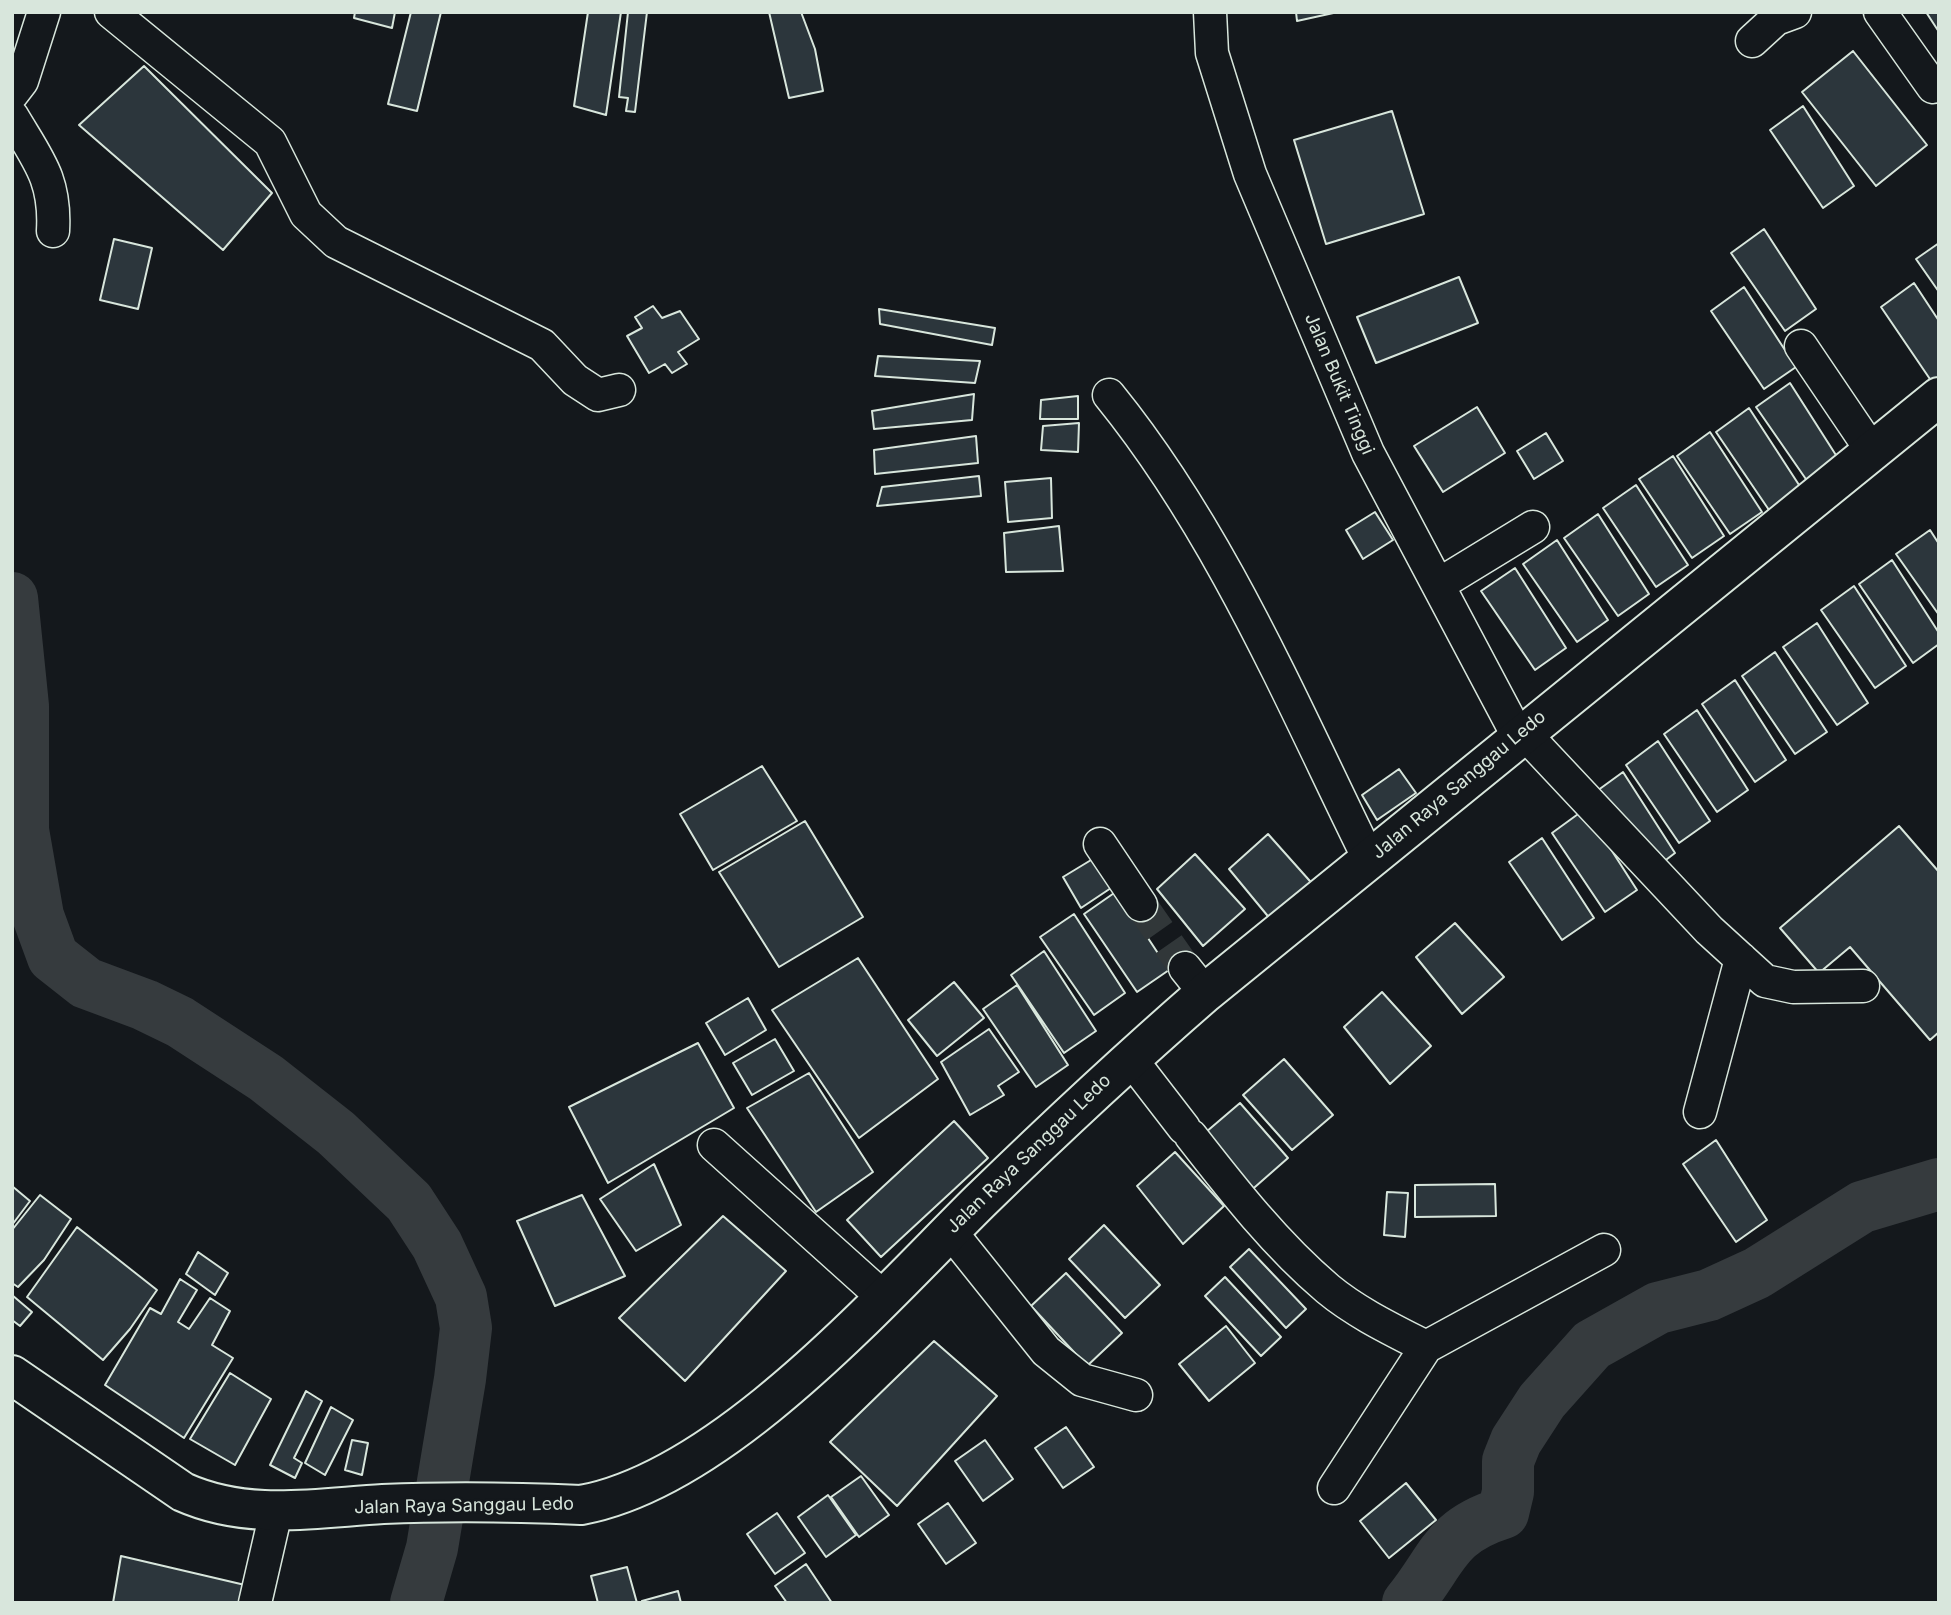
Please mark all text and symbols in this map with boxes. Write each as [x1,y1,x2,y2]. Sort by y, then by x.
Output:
street label: Jalan Bukit Tinggi [1300,310,1378,458]
street label: Jalan Raya Sanggau Ledo [1368,706,1550,864]
street label: Jalan Raya Sanggau Ledo [942,1070,1116,1238]
street label: Jalan Raya Sanggau Ledo [354,1493,574,1519]

